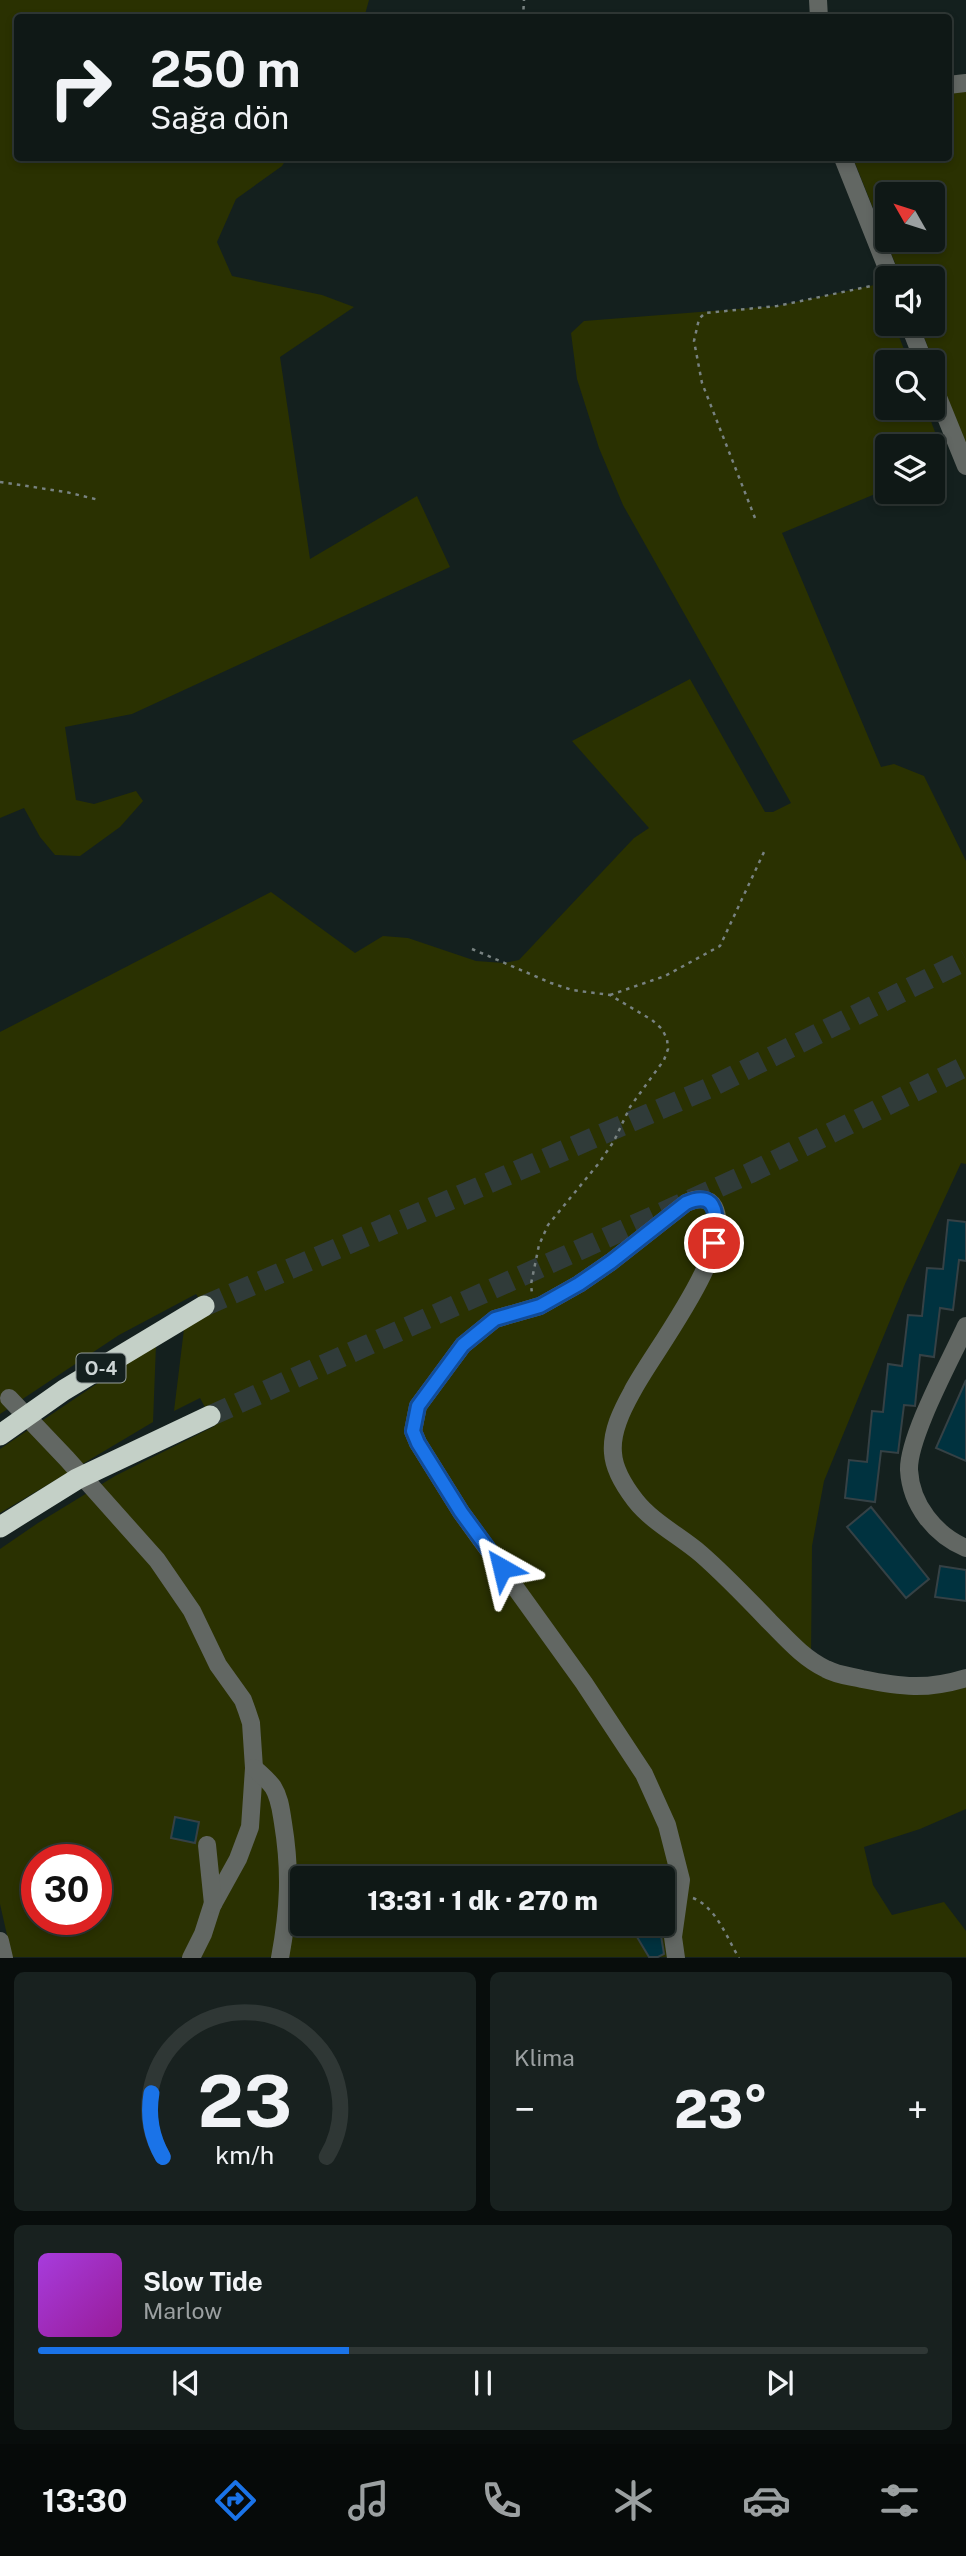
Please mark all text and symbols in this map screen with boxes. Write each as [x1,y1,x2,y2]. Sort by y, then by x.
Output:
text: 250 m [150,40,301,98]
icon: right [35,42,126,133]
text: Sağa dön [150,99,289,136]
north arrow [875,182,945,252]
map controls [875,182,945,504]
button: sound [875,266,945,336]
button: search [875,350,945,420]
button: layers [875,434,945,504]
pin [684,1213,744,1273]
icon: arrive [695,1224,733,1262]
road number: O-4 [76,1353,126,1382]
position arrow [465,1531,539,1605]
speed limit sign: 30 [21,1844,112,1935]
text: 13:31 · 1 dk · 270 m [367,1885,598,1916]
text: Klima [514,2044,575,2071]
text: 23 [198,2059,292,2144]
text: 23° [674,2079,768,2140]
text: − [514,2087,535,2132]
text: + [907,2087,928,2132]
text: km/h [216,2140,274,2170]
text: Slow Tide [143,2266,263,2297]
text: Marlow [143,2297,222,2324]
icon: previous [167,2364,205,2402]
icon: pause [464,2364,502,2402]
icon: next [761,2364,799,2402]
icon: directions [211,2476,260,2525]
icon: music [344,2476,393,2525]
icon: phone [477,2476,526,2525]
icon: climate [609,2476,658,2525]
icon: car [742,2476,791,2525]
icon: filters [875,2476,924,2525]
text: 13:30 [42,2482,127,2519]

